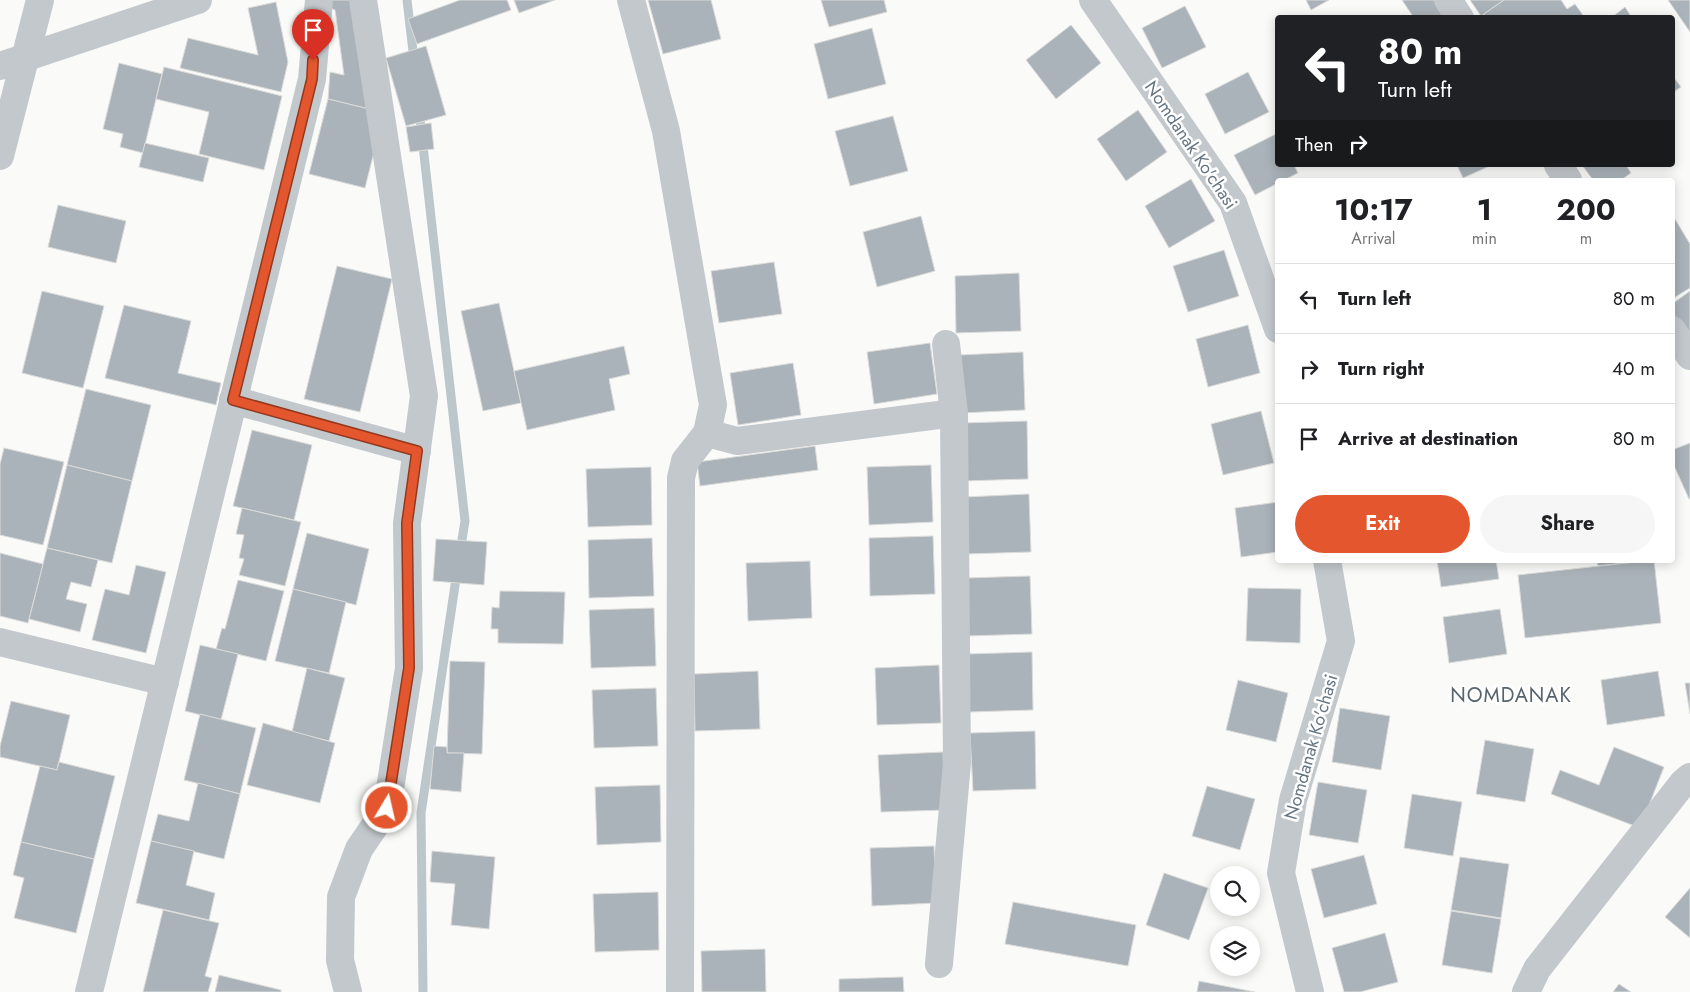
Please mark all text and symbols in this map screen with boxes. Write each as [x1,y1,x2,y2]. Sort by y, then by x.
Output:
pin [292,9,334,60]
icon: arrive [299,16,327,44]
text: 80 m [1378,27,1462,77]
icon: left [1295,35,1360,100]
text: Turn left [1378,73,1452,105]
street label: Nomdanak Ko'chasi [1138,76,1244,214]
icon: right [1344,130,1372,158]
text: Then [1295,131,1334,158]
text: 10:17 [1334,188,1413,231]
text: 1 [1477,188,1492,231]
text: 200 [1556,188,1616,231]
text: Arrival [1351,227,1395,250]
text: min [1472,227,1497,250]
text: m [1580,227,1592,250]
icon: left [1295,285,1323,313]
text: Turn left [1338,285,1411,312]
text: 80 m [1613,285,1655,312]
icon: right [1295,355,1323,383]
text: Turn right [1338,355,1424,382]
text: 40 m [1612,355,1655,382]
icon: arrive [1295,425,1323,453]
text: Arrive at destination [1338,425,1518,452]
text: 80 m [1613,425,1655,452]
button: Exit [1295,495,1470,553]
button: Share [1480,495,1655,553]
street label: Nomdanak Ko'chasi [1278,671,1344,823]
district label: NOMDANAK [1450,681,1572,710]
position arrow [360,781,412,833]
map controls [1210,866,1260,976]
button: search [1210,866,1260,916]
button: layers [1210,926,1260,976]

